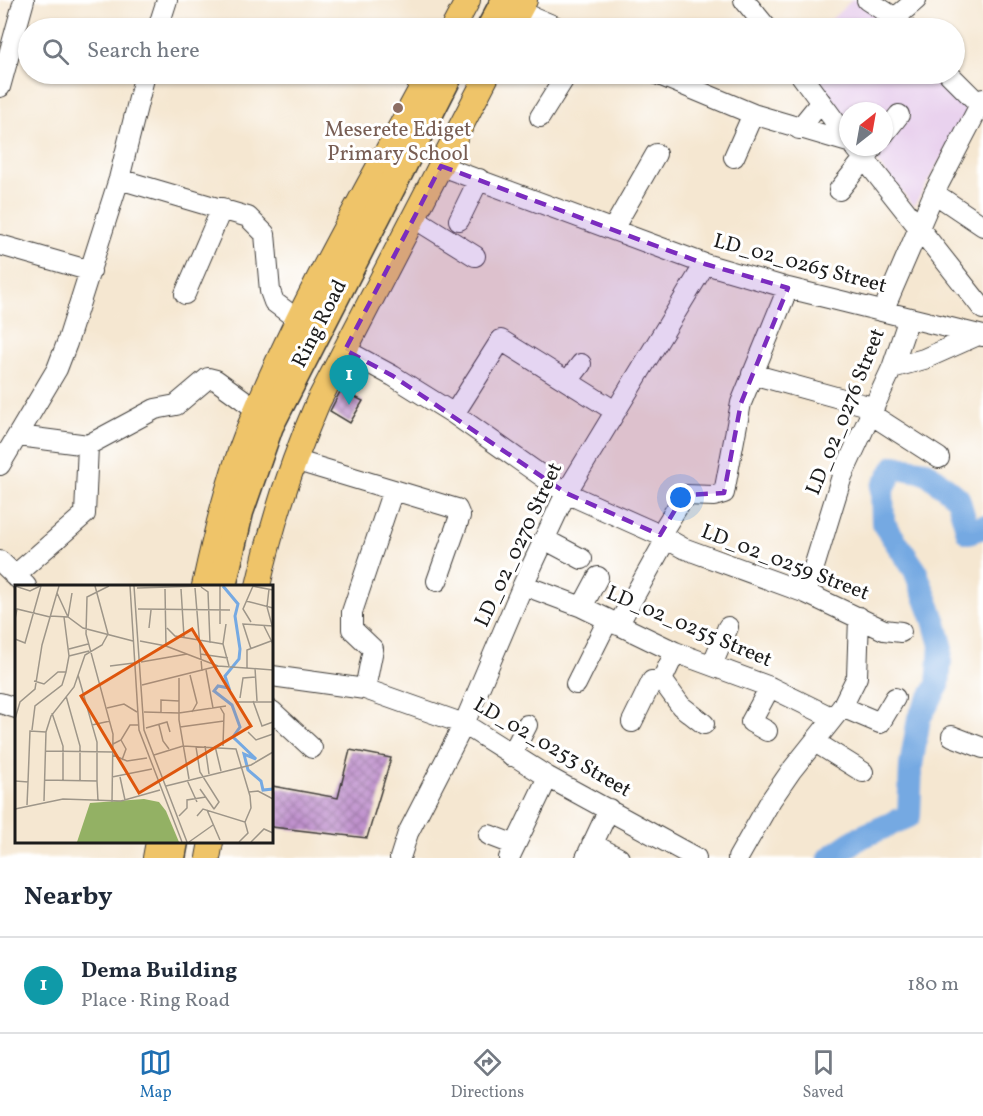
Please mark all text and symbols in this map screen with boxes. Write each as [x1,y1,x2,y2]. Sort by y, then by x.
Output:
search box [18,18,965,84]
icon: search [39,35,72,68]
text: Search here [87,36,200,67]
marker: Meserete Ediget Primary School [391,101,405,115]
north arrow [839,102,893,156]
place label: Meserete Ediget Primary School [325,116,471,169]
street label: LD_02_0265 Street [710,227,890,301]
street label: Ring Road [285,275,355,373]
street label: LD_02_0276 Street [799,324,893,500]
pin: 1 [330,356,368,405]
street label: LD_02_0270 Street [468,458,570,632]
your location [666,483,695,512]
street label: LD_02_0259 Street [697,518,873,608]
street label: LD_02_0255 Street [602,579,776,675]
inset map [15,585,273,843]
street label: LD_02_0253 Street [468,691,636,805]
text: Nearby [24,879,113,915]
text: Dema Building [81,956,237,987]
text: 1 [39,971,48,999]
text: 180 m [907,971,959,999]
text: Place · Ring Road [81,987,230,1015]
tab: Map [139,1046,172,1104]
tab: Directions [451,1046,524,1104]
tab: Saved [803,1046,844,1104]

